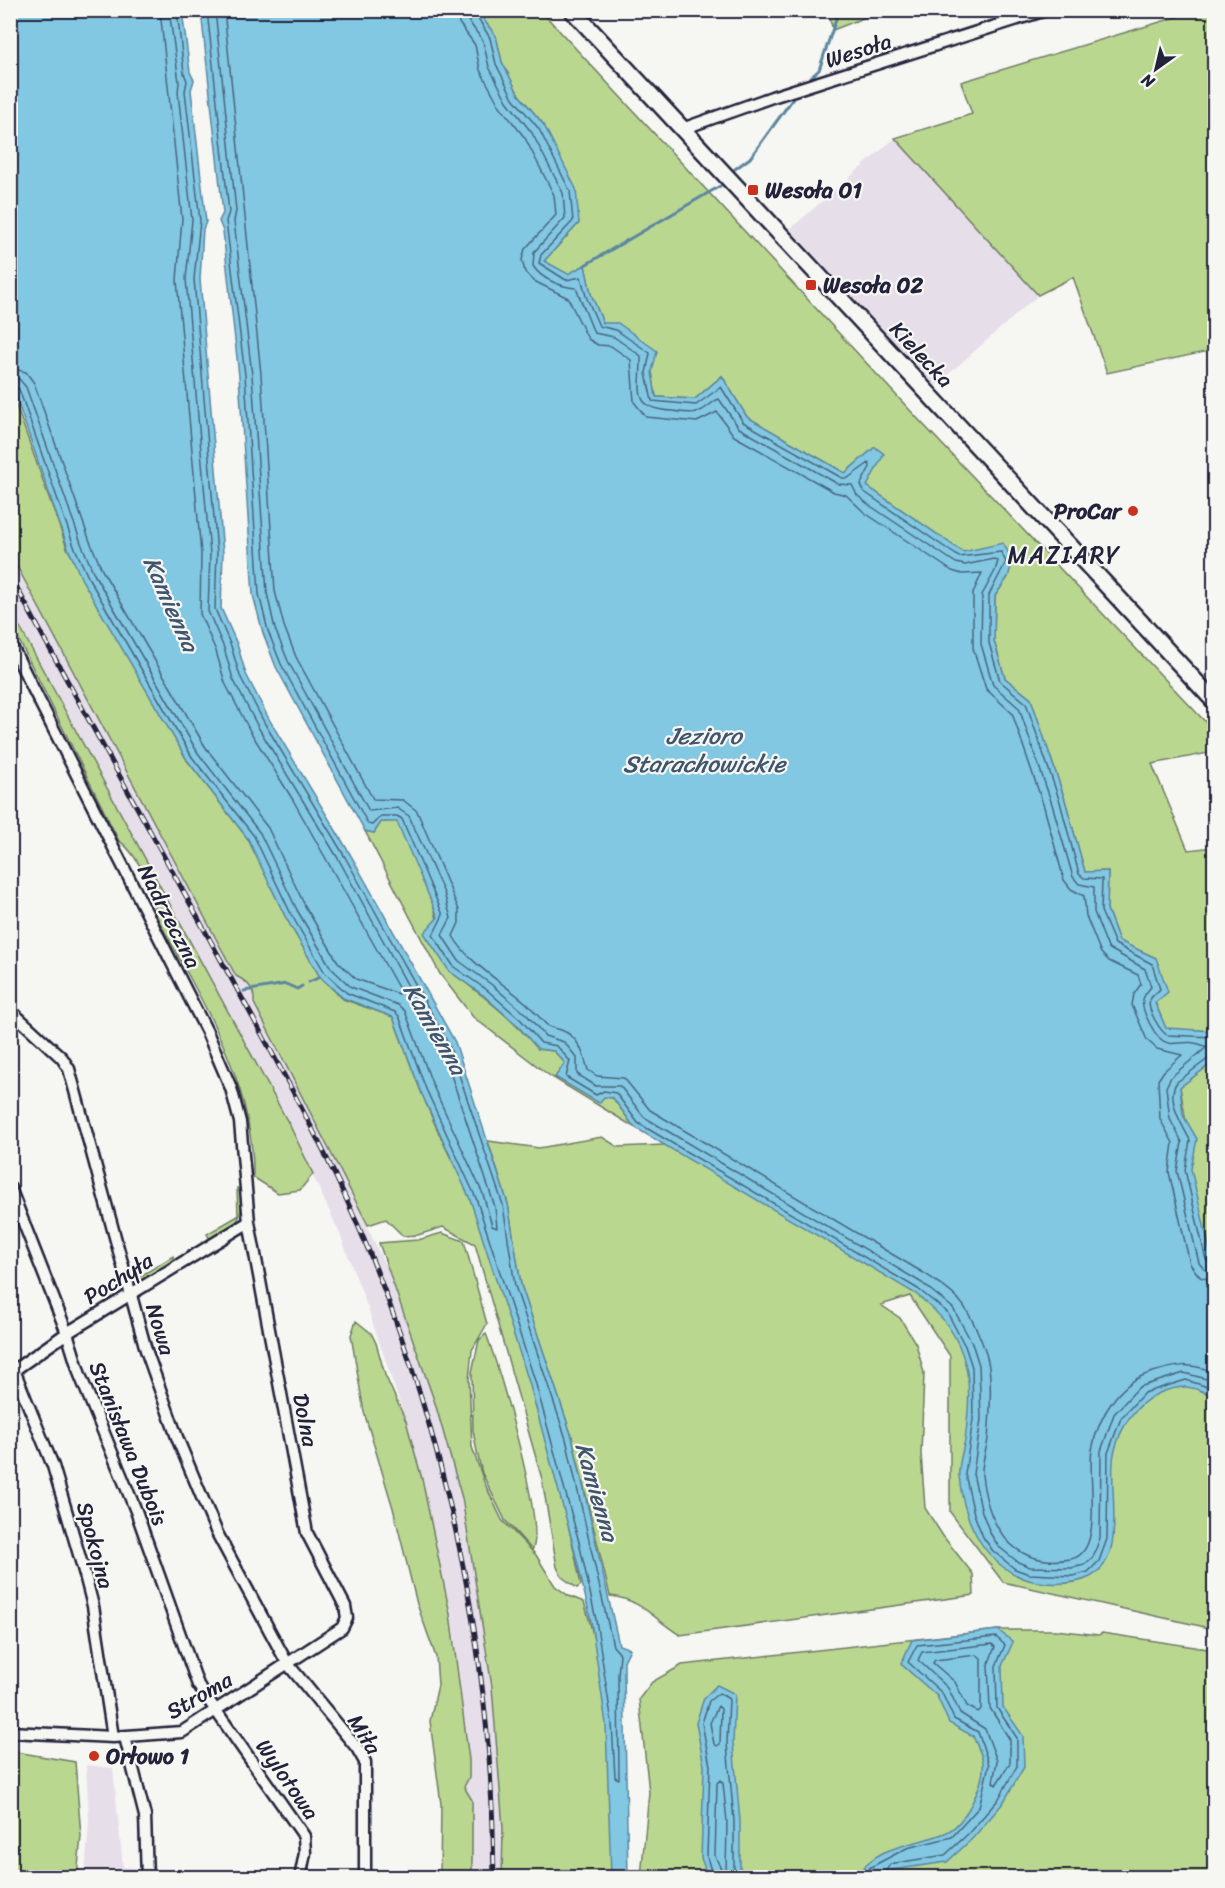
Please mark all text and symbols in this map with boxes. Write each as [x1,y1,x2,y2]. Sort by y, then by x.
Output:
street label: Wesoła [820,21,896,79]
north arrow [1126,39,1186,99]
text: N [1134,65,1161,97]
place label: Wesoła 01 [765,171,862,210]
marker: Wesoła 01 [746,183,760,197]
place label: Wesoła 02 [823,266,923,305]
marker: Wesoła 02 [804,278,818,292]
street label: Kielecka [880,311,964,397]
place label: ProCar [1054,492,1123,531]
marker: ProCar [1126,504,1140,518]
district label: MAZIARY [1007,534,1121,576]
water label: Kamienna [131,549,212,661]
water label: Jezioro Starachowickie [623,715,787,785]
street label: Nadrzeczna [127,857,213,975]
water label: Kamienna [391,975,479,1085]
street label: Pochyła [75,1241,162,1315]
street label: Nowa [134,1298,187,1361]
street label: Stanisława Dubois [78,1355,179,1531]
street label: Dolna [281,1390,330,1451]
water label: Kamienna [563,1438,632,1548]
street label: Spokojna [65,1497,126,1593]
street label: Stroma [159,1660,241,1730]
street label: Miła [337,1706,393,1763]
street label: Wylotowa [245,1730,330,1828]
place label: Orłowo 1 [106,1737,190,1776]
marker: Orłowo 1 [87,1749,101,1763]

